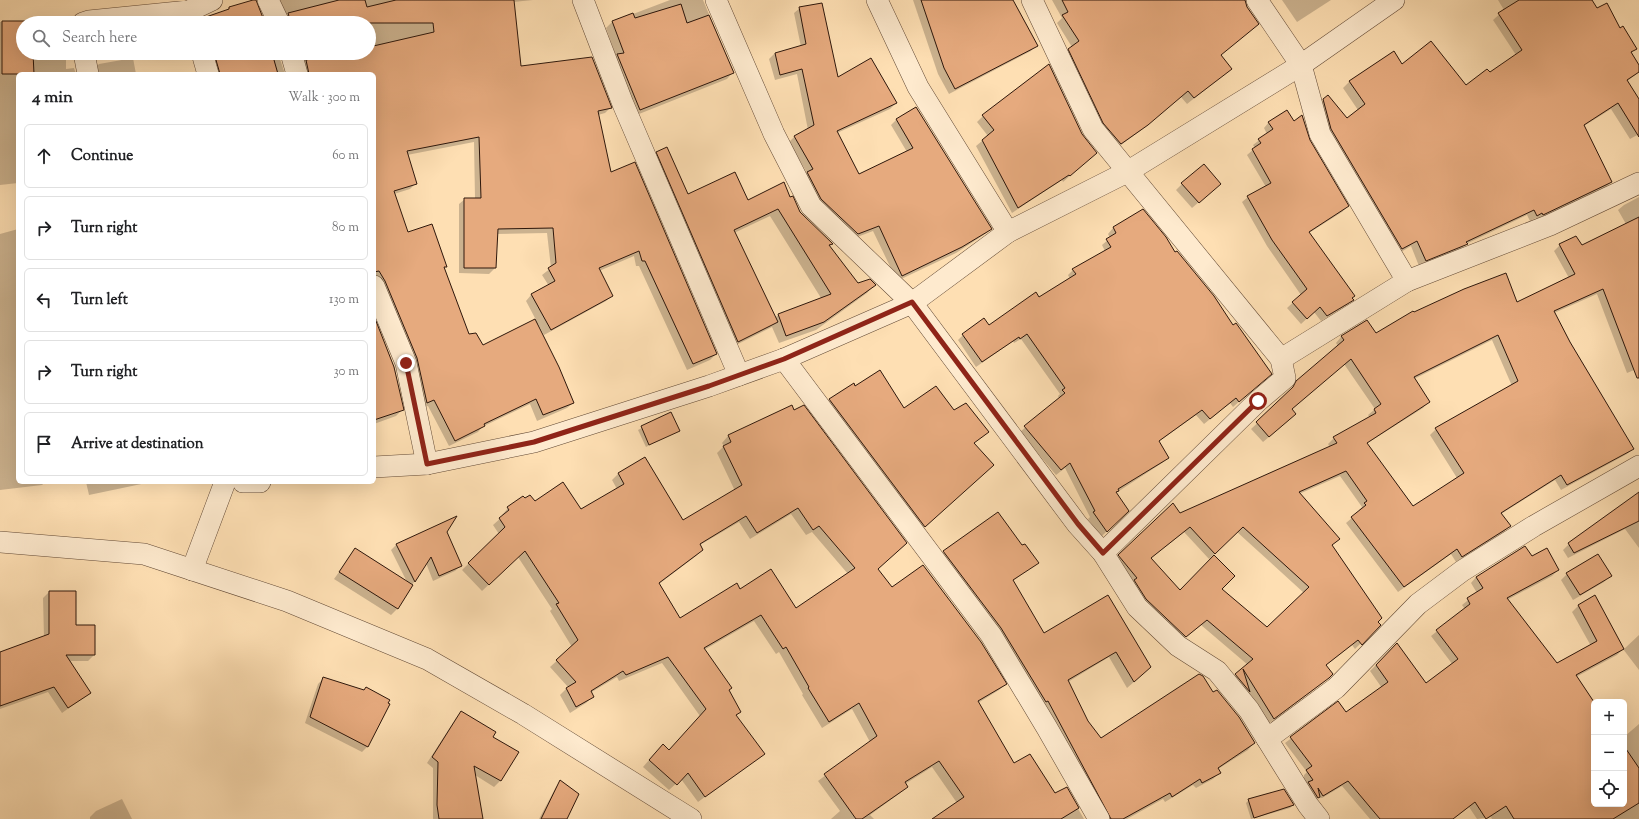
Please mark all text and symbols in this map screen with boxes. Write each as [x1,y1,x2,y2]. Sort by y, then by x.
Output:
search box [16,16,376,60]
icon: search [30,27,52,49]
text: Search here [62,28,137,49]
text: 4 min [32,86,73,110]
text: Walk · 300 m [288,89,360,107]
icon: ahead [33,145,55,167]
text: Continue [71,146,133,167]
text: 60 m [332,147,359,165]
icon: right [33,217,55,239]
text: Turn right [71,218,137,239]
text: 80 m [332,219,359,237]
icon: left [33,289,55,311]
text: Turn left [71,290,128,311]
text: 130 m [329,291,359,309]
route end [397,354,415,372]
icon: right [33,361,55,383]
text: Turn right [71,362,137,383]
text: 30 m [333,363,359,381]
route start [1249,392,1267,410]
icon: arrive [33,433,55,455]
text: Arrive at destination [71,434,204,455]
map controls [1591,699,1627,807]
button: + [1591,699,1627,735]
button: − [1591,735,1627,771]
button: locate [1591,771,1627,807]

